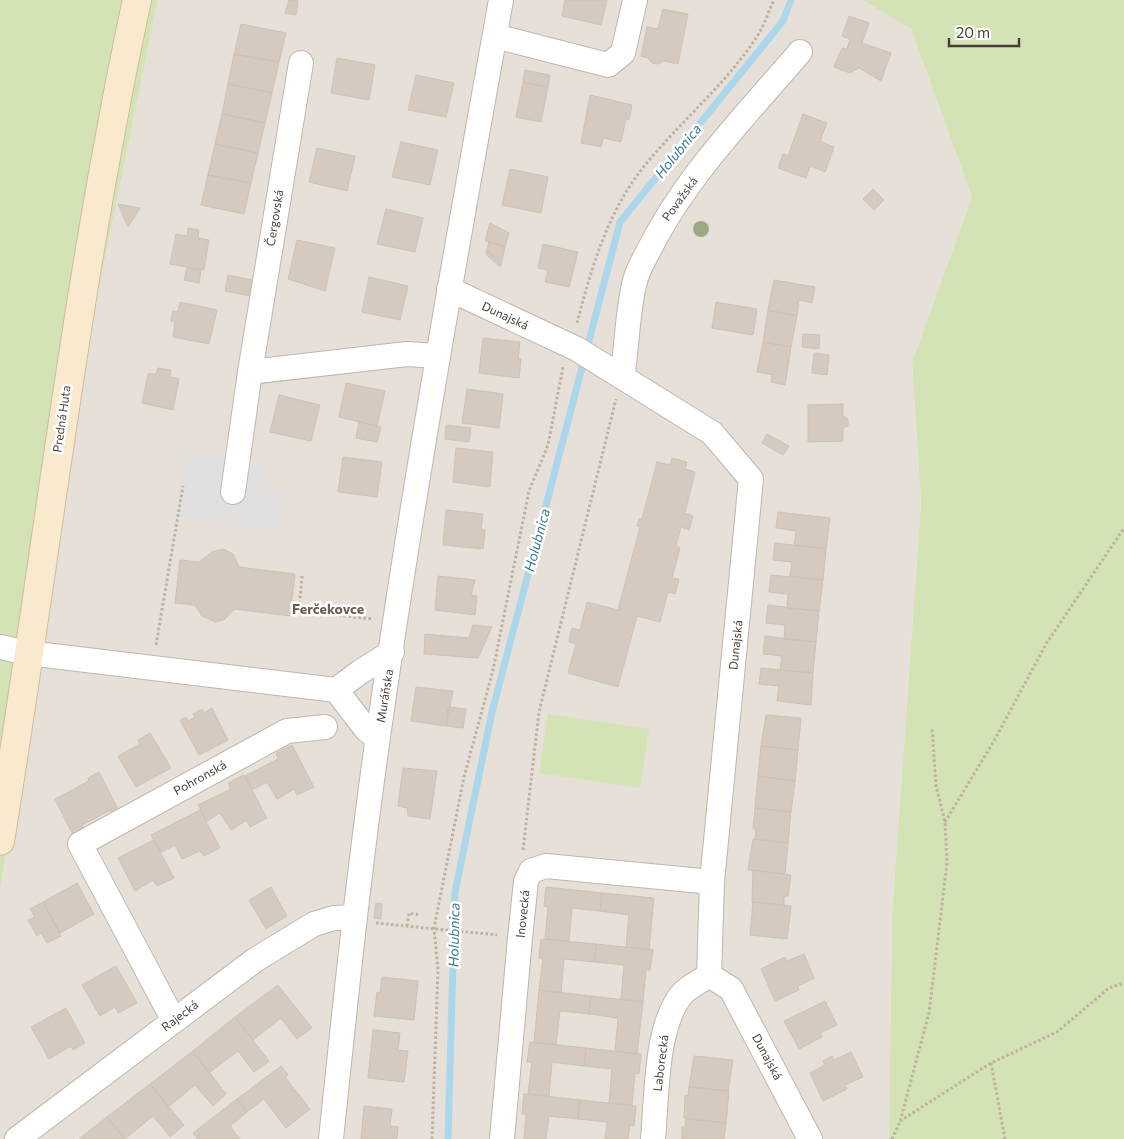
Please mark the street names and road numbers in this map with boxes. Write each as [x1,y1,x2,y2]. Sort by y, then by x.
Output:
street label: Považská [659,174,700,223]
street label: Čergovská [263,189,285,247]
street label: Dunajská [480,298,531,332]
street label: Predná Huta [49,384,73,453]
street label: Dunajská [725,619,745,670]
street label: Muráňska [373,668,395,724]
street label: Pohronská [171,757,228,797]
street label: Inovecká [513,889,531,939]
street label: Rajecká [158,997,201,1034]
street label: Dunajská [750,1031,786,1082]
street label: Laborecká [650,1034,670,1092]

